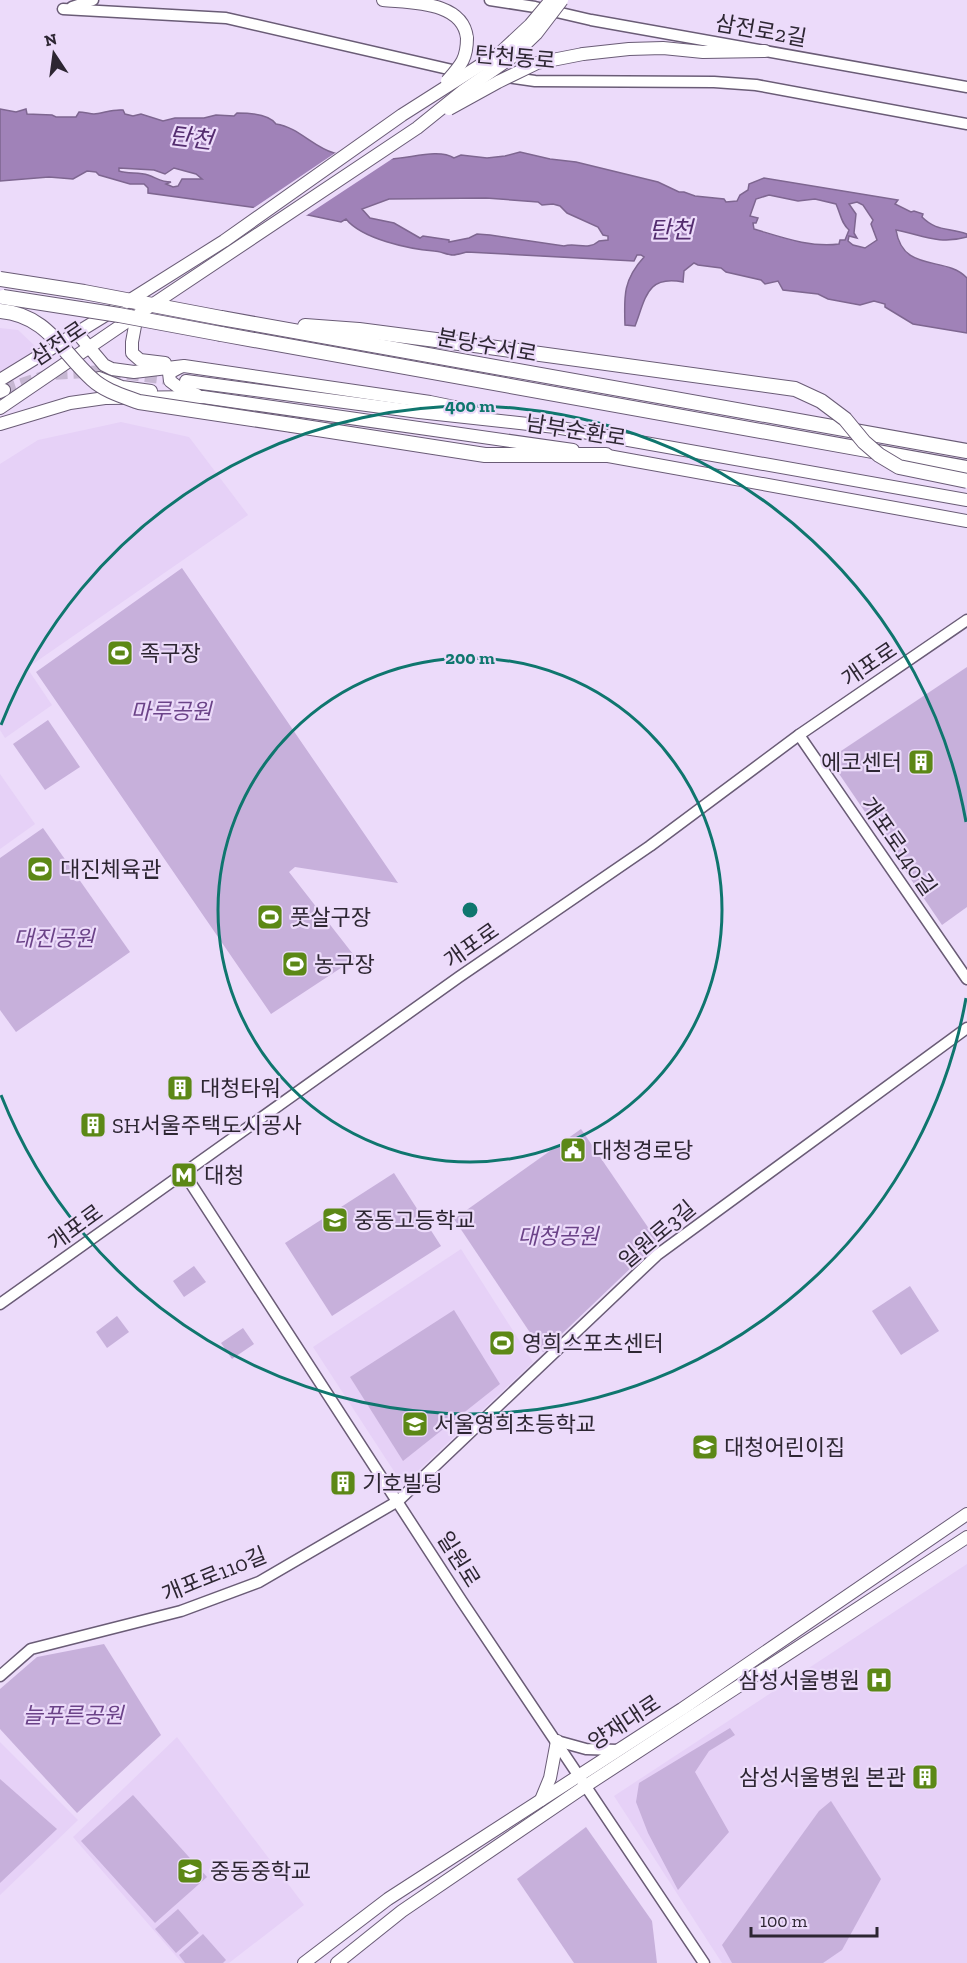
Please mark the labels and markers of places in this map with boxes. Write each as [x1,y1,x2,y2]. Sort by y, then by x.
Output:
sports icon: 족구장 [105,638,135,668]
place label: 족구장 [140,640,201,667]
building icon: 에코센터 [906,747,936,777]
place label: 에코센터 [821,749,902,776]
sports icon: 대진체육관 [25,854,55,884]
place label: 대진체육관 [60,856,161,883]
centre of rings [460,900,480,920]
sports icon: 풋살구장 [255,902,285,932]
place label: 풋살구장 [290,904,371,931]
sports icon: 농구장 [280,949,310,979]
place label: 농구장 [314,951,375,978]
building icon: 대청타워 [165,1073,195,1103]
place label: 대청타워 [200,1075,281,1102]
building icon: SH서울주택도시공사 [78,1110,108,1140]
place label: SH서울주택도시공사 [112,1112,302,1139]
public building icon: 대청경로당 [558,1135,588,1165]
place label: 대청경로당 [592,1137,693,1164]
metro station icon: 대청 [169,1160,199,1190]
place label: 대청 [204,1162,244,1189]
school or university icon: 중동고등학교 [320,1205,350,1235]
place label: 중동고등학교 [354,1207,475,1234]
sports icon: 영희스포츠센터 [487,1328,517,1358]
place label: 영희스포츠센터 [522,1330,664,1357]
school or university icon: 서울영희초등학교 [400,1409,430,1439]
place label: 서울영희초등학교 [434,1411,596,1438]
school or university icon: 대청어린이집 [690,1432,720,1462]
place label: 대청어린이집 [724,1434,845,1461]
building icon: 기호빌딩 [328,1468,358,1498]
place label: 기호빌딩 [362,1470,443,1497]
hospital icon: 삼성서울병원 [864,1665,894,1695]
place label: 삼성서울병원 [739,1667,860,1694]
building icon: 삼성서울병원 본관 [910,1762,940,1792]
place label: 삼성서울병원 본관 [739,1764,906,1791]
school or university icon: 중동중학교 [175,1856,205,1886]
place label: 중동중학교 [210,1858,311,1885]

